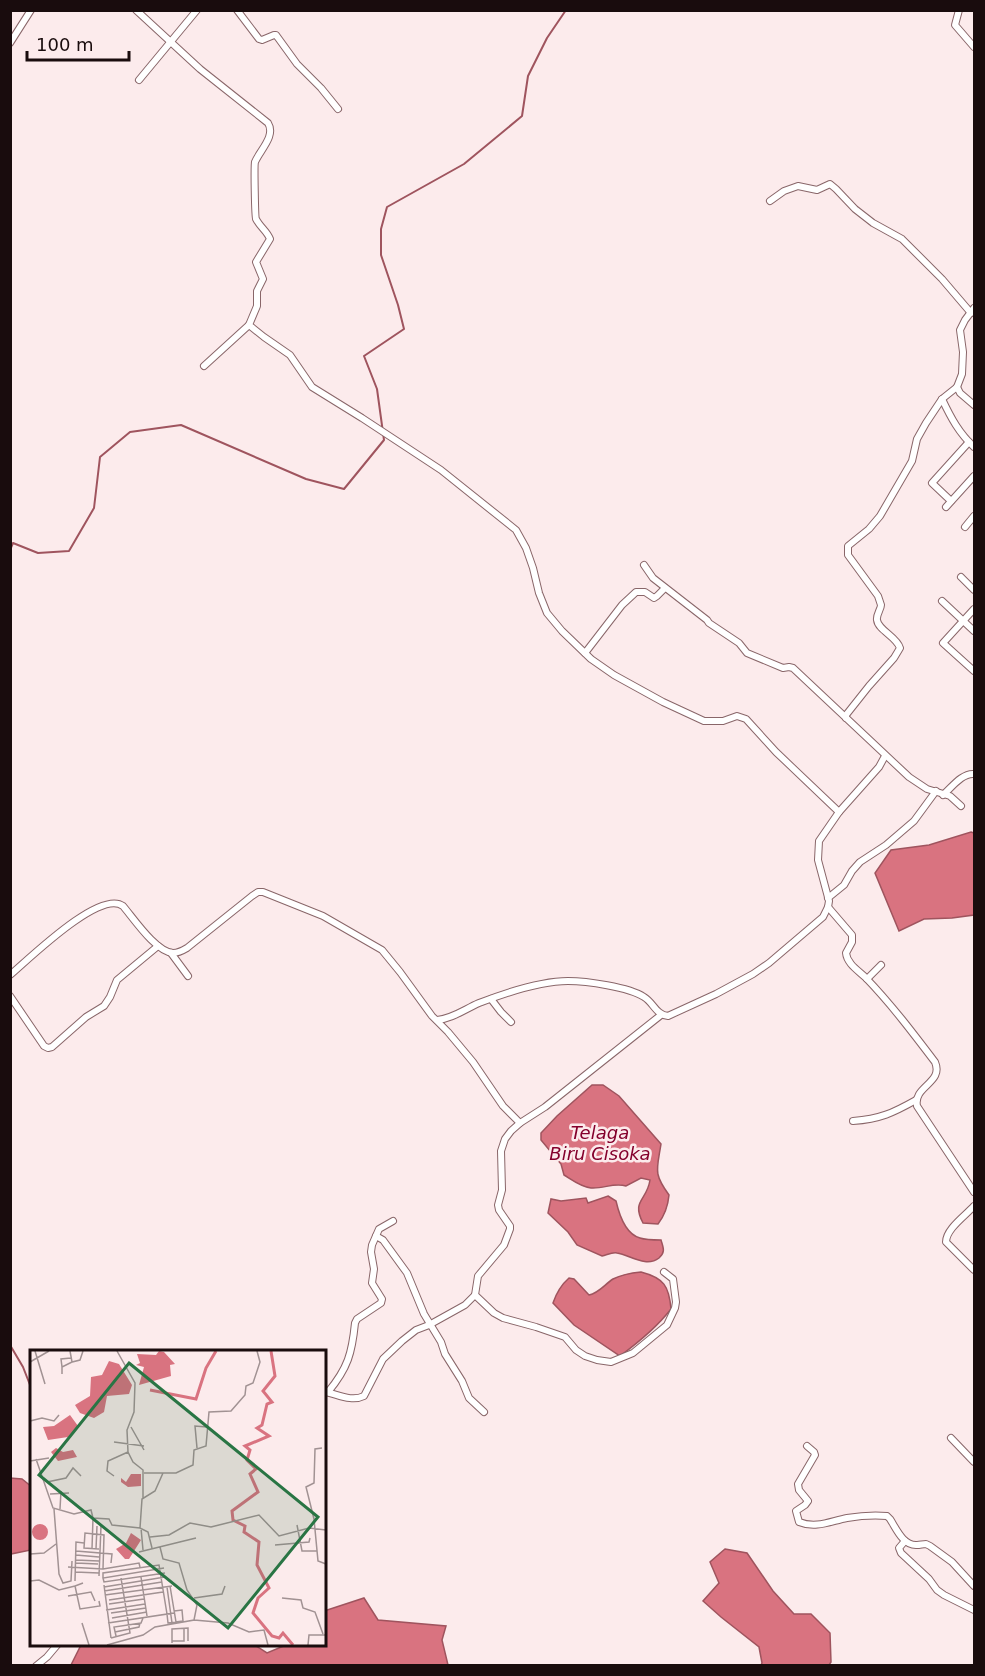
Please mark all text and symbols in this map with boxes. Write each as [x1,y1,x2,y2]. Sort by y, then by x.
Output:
scale bar [27,24,129,62]
text: 100 m [36,34,94,55]
water label: Telaga Biru Cisoka [549,1122,651,1164]
inset map [30,1350,326,1646]

